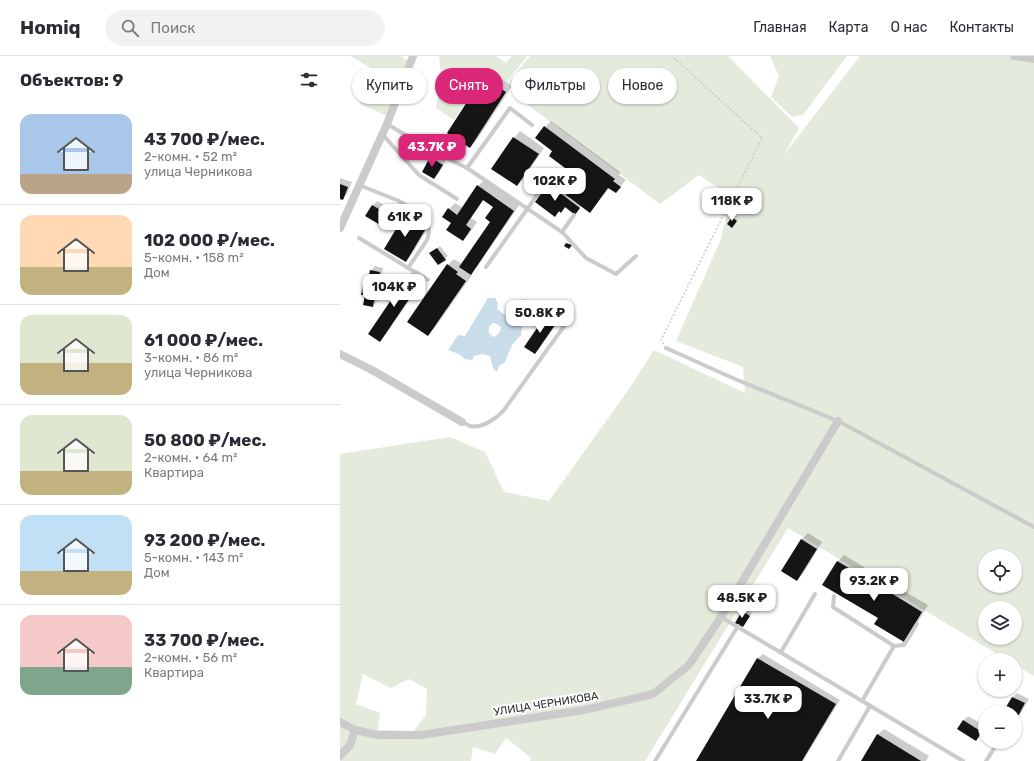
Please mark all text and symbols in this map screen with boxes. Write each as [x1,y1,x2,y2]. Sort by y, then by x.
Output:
search box [105,10,385,46]
text: Homiq [20,16,81,39]
icon: search [119,17,141,39]
text: Поиск [151,19,195,37]
text: Главная [753,19,807,36]
text: Карта [829,19,869,36]
text: О нас [891,19,927,36]
text: Контакты [949,19,1014,36]
chip: Купить [352,68,427,104]
chip: Снять [435,68,503,104]
chip: Фильтры [511,68,600,104]
chip: Новое [608,68,677,104]
icon: filters [298,69,320,91]
text: Объектов: 9 [20,70,123,90]
text: 43 700 ₽/мес. [144,129,265,149]
icon: home [52,130,100,178]
pin: 43.7K ₽ [395,134,469,168]
text: 43.7K ₽ [408,139,456,154]
text: 2-комн. · 52 m² [144,149,237,164]
text: улица Черникова [144,164,253,179]
pin: 102K ₽ [522,168,588,202]
text: 102K ₽ [533,173,577,188]
pin: 118K ₽ [699,188,765,222]
text: 118K ₽ [711,193,753,208]
pin: 61K ₽ [377,204,433,238]
text: 61K ₽ [387,209,423,224]
text: 102 000 ₽/мес. [144,230,275,250]
icon: home [52,231,100,279]
text: 5-комн. · 158 m² [144,250,244,265]
text: Дом [144,265,170,280]
pin: 104K ₽ [361,274,427,308]
text: 104K ₽ [372,279,416,294]
pin: 50.8K ₽ [503,300,577,334]
text: 50.8K ₽ [515,305,565,320]
text: 61 000 ₽/мес. [144,330,263,350]
icon: home [52,331,100,379]
text: 3-комн. · 86 m² [144,350,238,365]
text: улица Черникова [144,365,253,380]
text: 50 800 ₽/мес. [144,430,266,450]
icon: home [52,431,100,479]
text: 2-комн. · 64 m² [144,450,238,465]
text: Квартира [144,465,204,480]
text: 93 200 ₽/мес. [144,530,265,550]
icon: home [52,531,100,579]
map controls [978,549,1022,749]
button: locate [978,549,1022,593]
text: 5-комн. · 143 m² [144,550,243,565]
text: Дом [144,565,170,580]
pin: 93.2K ₽ [837,568,911,602]
text: 93.2K ₽ [849,573,899,588]
pin: 48.5K ₽ [705,585,779,619]
text: 48.5K ₽ [717,590,767,605]
button: layers [978,601,1022,645]
text: 33 700 ₽/мес. [144,630,264,650]
icon: home [52,631,100,679]
text: 2-комн. · 56 m² [144,650,237,665]
button: + [978,653,1022,697]
text: Квартира [144,665,204,680]
pin: 33.7K ₽ [731,686,805,720]
street label: УЛИЦА ЧЕРНИКОВА [493,689,600,719]
text: 33.7K ₽ [744,691,792,706]
button: − [978,705,1022,749]

